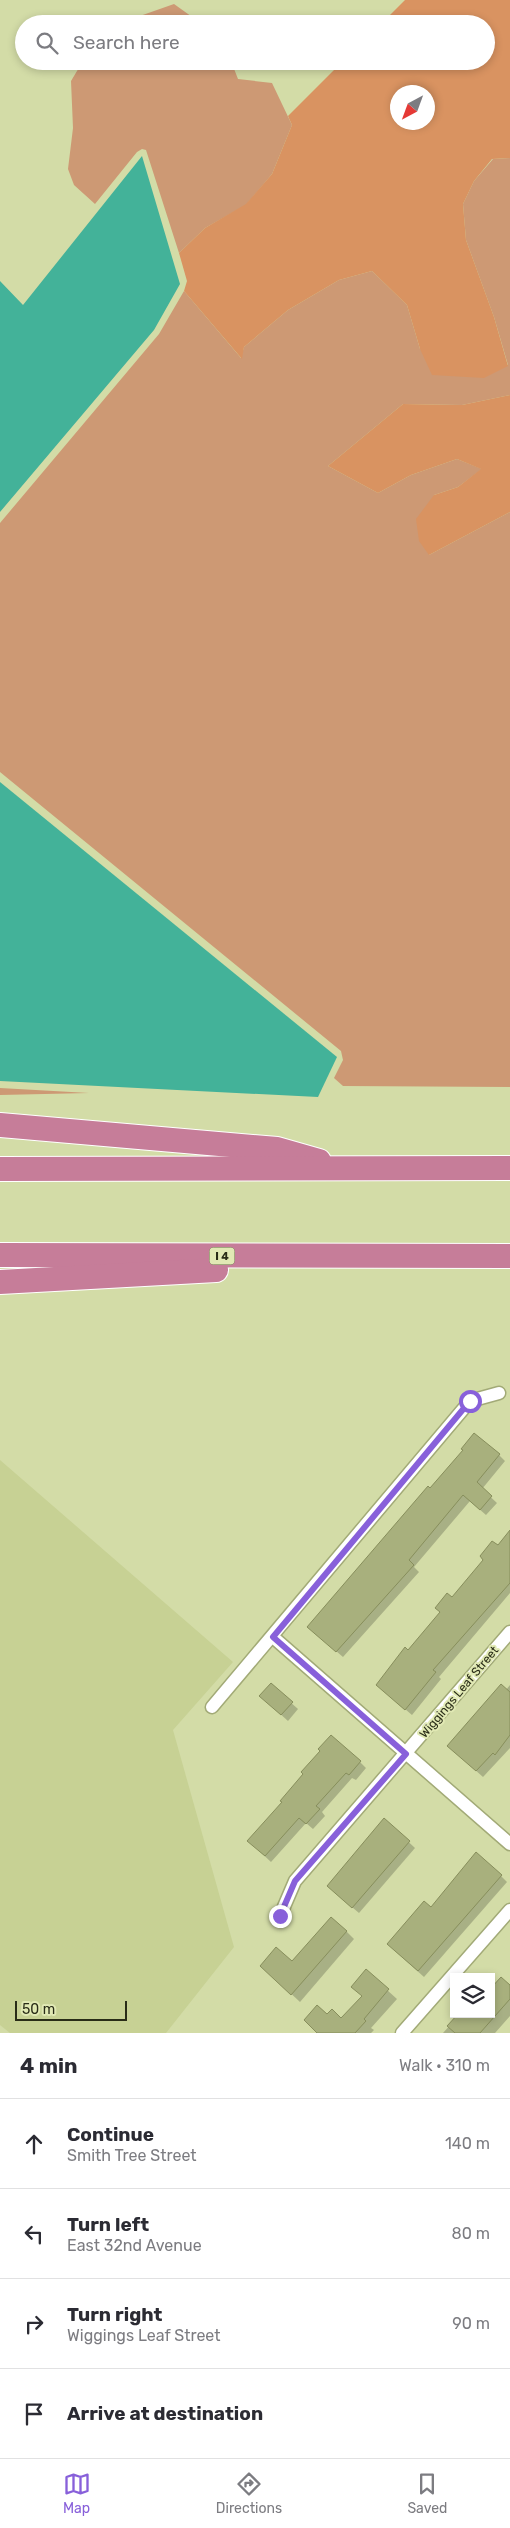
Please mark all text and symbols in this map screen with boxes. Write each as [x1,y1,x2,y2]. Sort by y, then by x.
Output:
search box [15,15,495,70]
icon: search [33,29,61,57]
text: Search here [73,31,180,54]
north arrow [390,85,435,130]
road number: I 4 [210,1248,234,1264]
route start [459,1390,482,1413]
street label: Wiggings Leaf Street [417,1643,502,1741]
route end [269,1905,292,1928]
map controls [450,1973,495,2018]
button: layers [450,1973,495,2018]
scale bar [15,1998,128,2021]
text: 50 m [22,2001,55,2018]
text: 4 min [20,2053,78,2078]
text: Walk · 310 m [399,2056,490,2075]
text: Continue [67,2123,154,2146]
icon: ahead [20,2130,48,2158]
text: 140 m [445,2134,490,2153]
text: Smith Tree Street [67,2146,197,2165]
text: Turn left [67,2213,149,2236]
icon: left [20,2220,48,2248]
text: 80 m [452,2224,490,2243]
text: East 32nd Avenue [67,2236,202,2255]
text: Turn right [67,2303,162,2326]
icon: right [20,2310,48,2338]
text: 90 m [452,2314,490,2333]
text: Wiggings Leaf Street [67,2326,221,2345]
icon: arrive [20,2400,48,2428]
text: Arrive at destination [67,2402,263,2425]
tab: Map [63,2470,91,2517]
tab: Directions [216,2470,282,2517]
tab: Saved [407,2470,447,2517]

